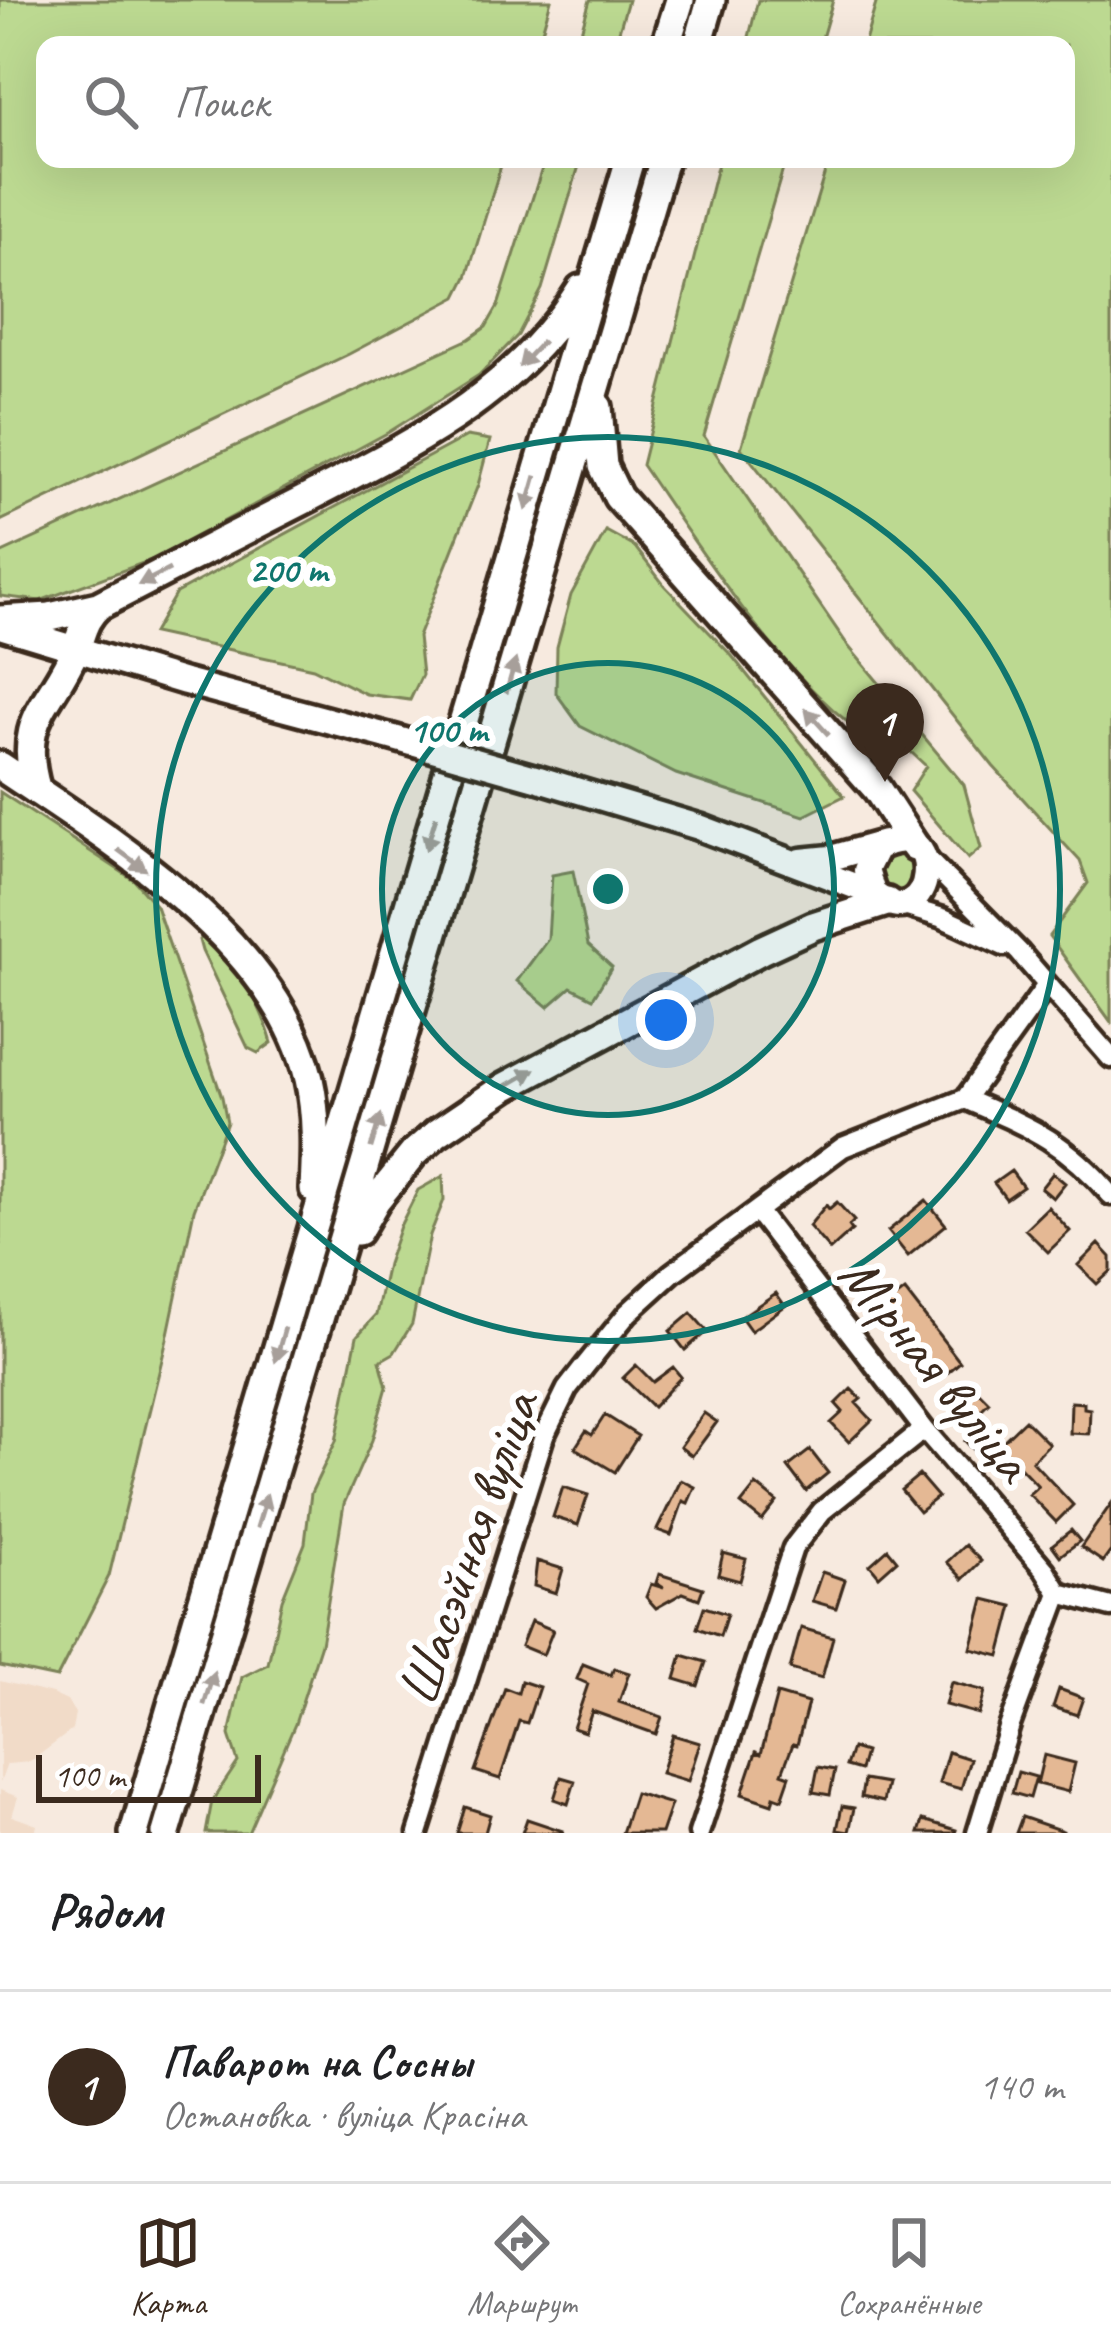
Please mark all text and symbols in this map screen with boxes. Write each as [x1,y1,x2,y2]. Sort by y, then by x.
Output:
search box [36,36,1075,168]
icon: search [78,69,144,135]
text: Поиск [174,74,269,131]
one-way arrow [517,339,545,368]
one-way arrow [521,475,539,512]
text: 200 m [249,547,330,593]
one-way arrow [137,566,172,586]
one-way arrow [503,657,521,694]
pin: 1 [846,683,924,782]
text: 100 m [409,707,490,753]
one-way arrow [804,707,831,737]
one-way arrow [421,815,439,852]
one-way arrow [116,848,148,871]
centre of rings [587,868,629,910]
your location [636,990,696,1050]
one-way arrow [504,1069,537,1090]
one-way arrow [368,1112,386,1148]
street label: Мірная вуліца [823,1240,1052,1498]
one-way arrow [270,1327,288,1364]
street label: Шасэйная вуліца [381,1379,556,1714]
one-way arrow [254,1492,272,1529]
one-way arrow [201,1669,219,1706]
scale bar [36,1749,261,1802]
text: 100 m [54,1755,125,1797]
text: Рядом [48,1879,162,1943]
text: Паварот на Сосны [162,2034,472,2091]
text: 1 [78,2062,96,2111]
text: 140 m [979,2062,1063,2111]
text: Остановка · вуліца Красіна [162,2091,525,2140]
tab: Карта [131,2210,206,2324]
tab: Маршрут [467,2210,576,2324]
tab: Сохранённые [837,2210,980,2324]

